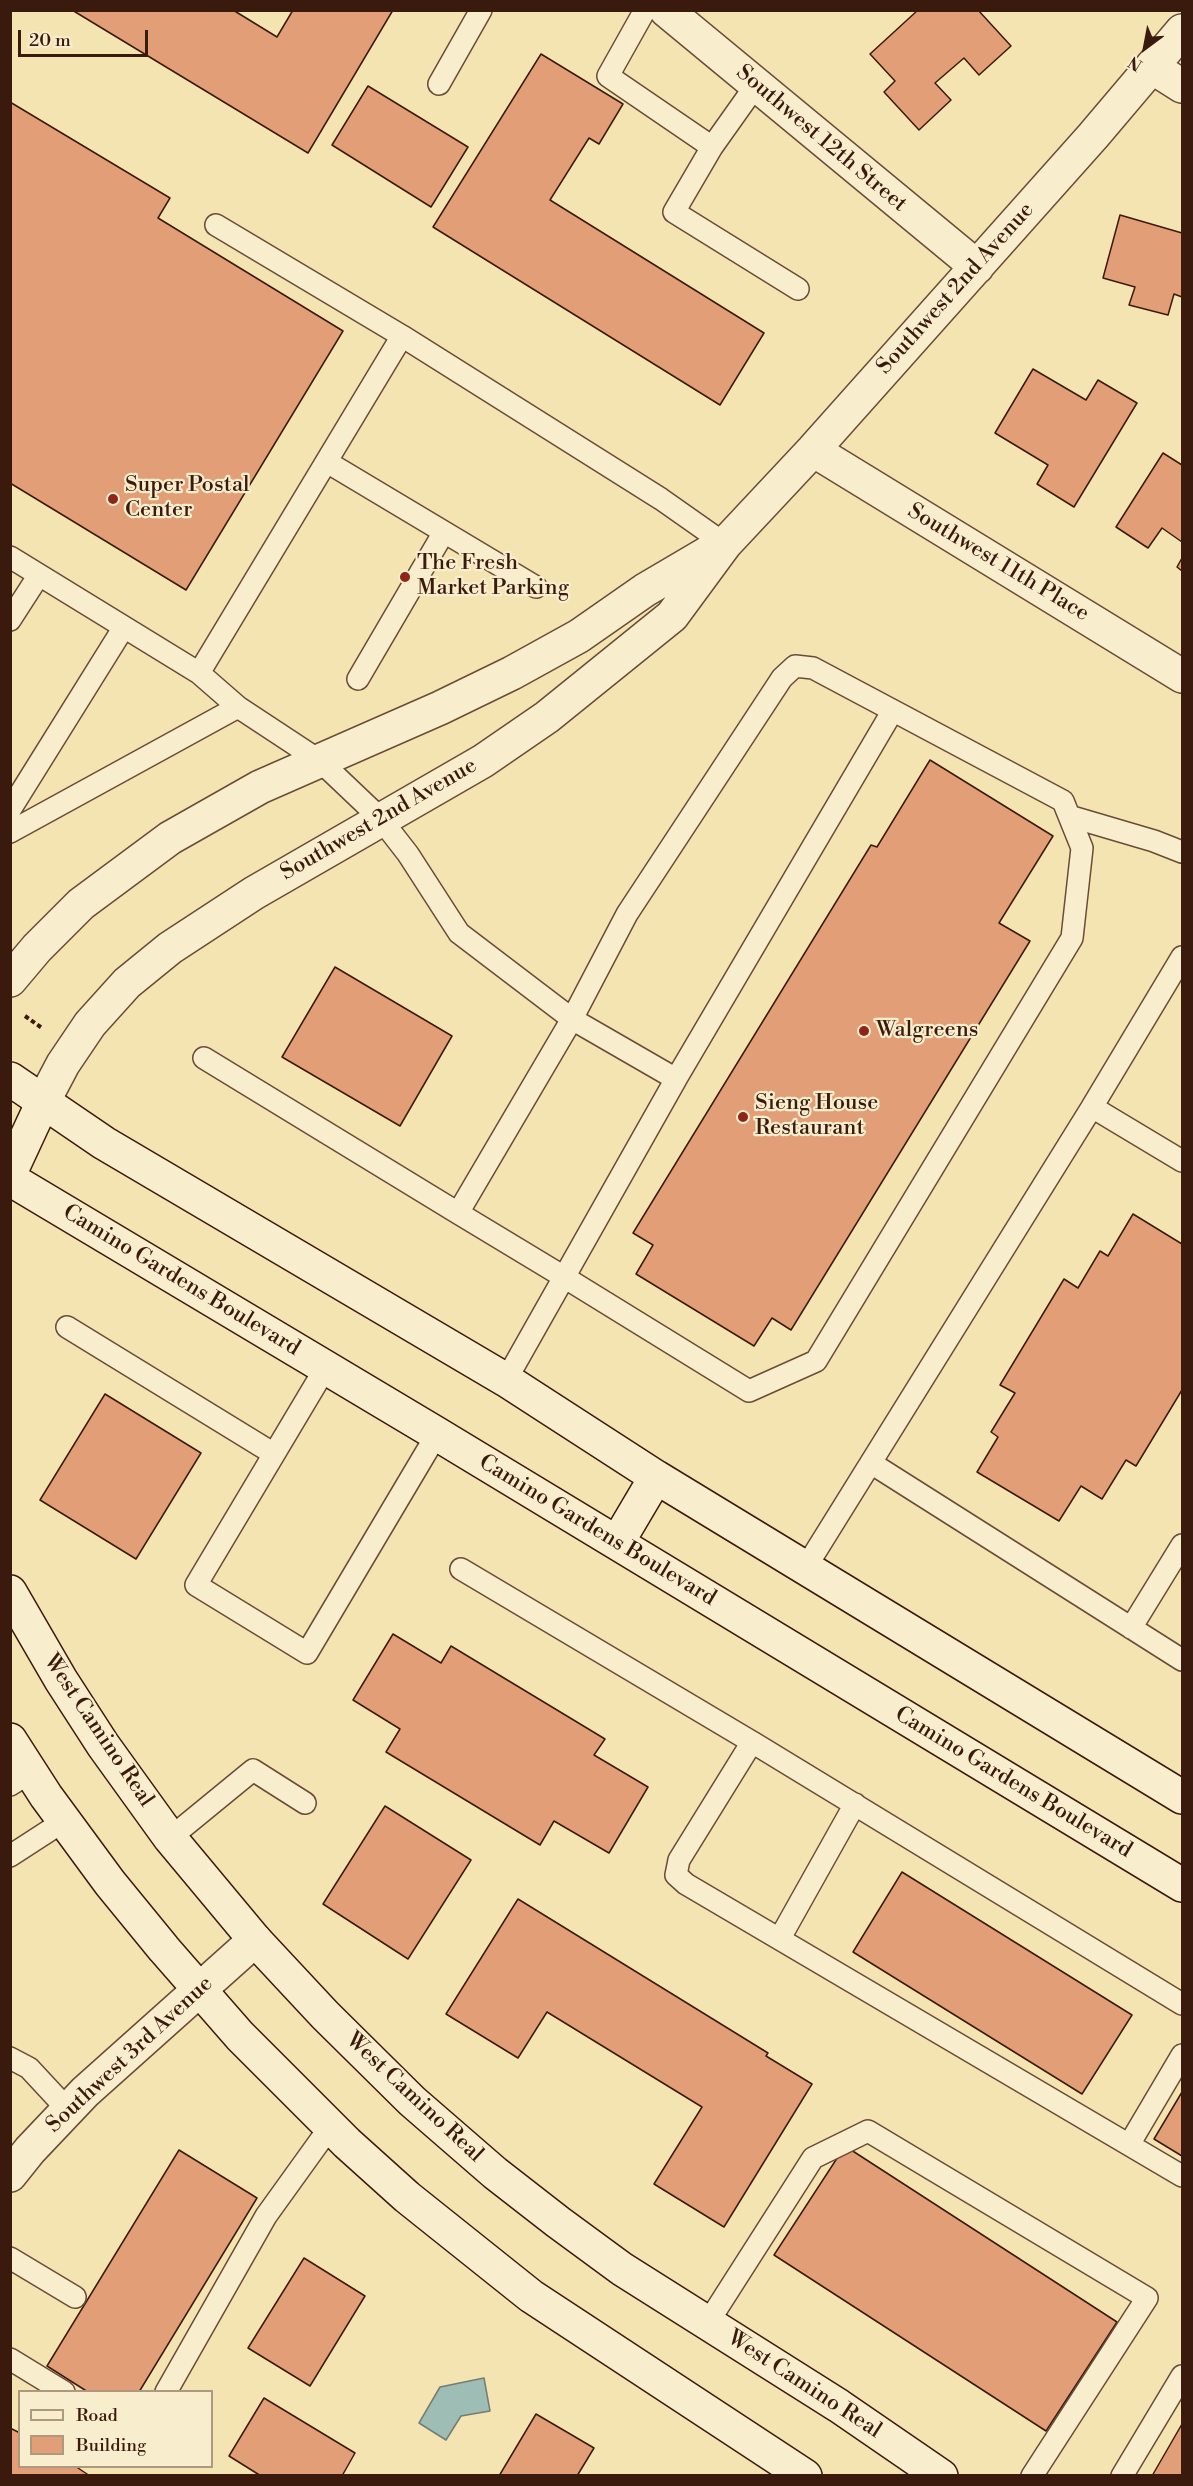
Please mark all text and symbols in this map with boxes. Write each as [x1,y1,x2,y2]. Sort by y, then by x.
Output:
scale bar [21,18,152,56]
north arrow [1115,18,1175,78]
text: 20 m [29,29,71,52]
text: N [1125,51,1146,75]
street label: Southwest 12th Street [730,60,912,218]
street label: Southwest 2nd Avenue [872,198,1040,380]
place label: Super Postal Center [125,473,250,524]
marker: Super Postal Center [106,492,120,506]
street label: Southwest 11th Place [902,498,1094,628]
place label: The Fresh Market Parking [417,551,569,602]
marker: The Fresh Market Parking [398,570,412,584]
street label: Southwest 2nd Avenue [276,753,482,887]
place label: Walgreens [876,1018,978,1044]
marker: Walgreens [857,1024,871,1038]
place label: Sieng House Restaurant [755,1091,878,1142]
marker: Sieng House Restaurant [736,1110,750,1124]
street label: Camino Gardens Boulevard [58,1200,304,1362]
street label: Camino Gardens Boulevard [474,1450,720,1612]
street label: West Camino Real [37,1650,159,1812]
street label: Camino Gardens Boulevard [890,1702,1136,1864]
street label: Southwest 3rd Avenue [41,1971,219,2139]
street label: West Camino Real [340,2028,488,2168]
street label: West Camino Real [722,2325,886,2445]
legend [18,2390,213,2468]
text: Road [76,2404,118,2427]
text: Building [76,2434,146,2457]

